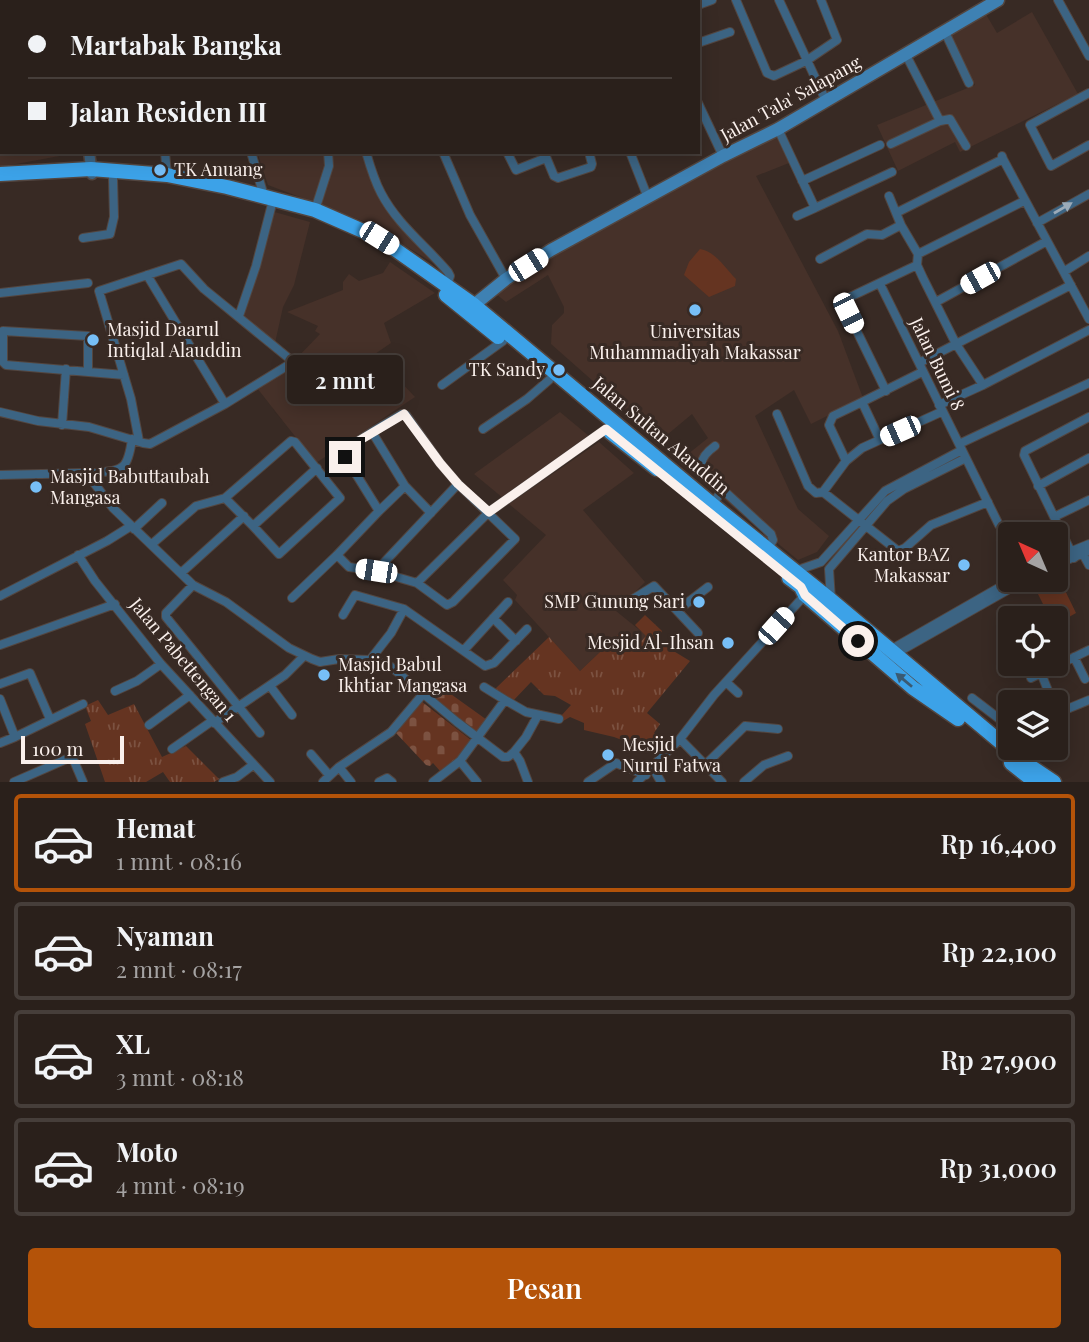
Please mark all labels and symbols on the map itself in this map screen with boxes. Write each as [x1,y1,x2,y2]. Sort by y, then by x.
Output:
street label: Jalan Tala' Salapang [715,49,865,147]
place label: TK Anuang [174,157,263,181]
marker: TK Anuang [152,162,168,178]
one-way arrow [1053,202,1073,214]
car [356,218,403,258]
car [505,245,552,285]
car [957,259,1004,297]
car [830,290,867,336]
marker: Universitas Muhammadiyah Makassar [687,302,703,318]
street label: Jalan Bumi 8 [905,312,971,414]
place label: Masjid Daarul Intiqlal Alauddin [107,317,242,362]
place label: Universitas Muhammadiyah Makassar [589,319,801,364]
marker: Masjid Daarul Intiqlal Alauddin [85,332,101,348]
callout: 2 mnt [287,356,403,405]
place label: TK Sandy [469,357,545,381]
marker: TK Sandy [551,362,567,378]
street label: Jalan Sultan Alauddin [587,370,735,500]
car [877,413,924,449]
route end [329,441,361,473]
place label: Masjid Babuttaubah Mangasa [50,464,210,509]
marker: Masjid Babuttaubah Mangasa [28,479,44,495]
north arrow [998,522,1068,592]
place label: Kantor BAZ Makassar [857,542,950,587]
car [354,557,399,585]
marker: Kantor BAZ Makassar [956,557,972,573]
place label: SMP Gunung Sari [544,589,685,613]
street label: Jalan Pabettengan 1 [124,592,243,726]
marker: SMP Gunung Sari [691,594,707,610]
car [755,603,798,649]
route start [842,625,874,657]
place label: Mesjid Al-Ihsan [587,630,714,654]
marker: Mesjid Al-Ihsan [720,635,736,651]
place label: Masjid Babul Ikhtiar Mangasa [338,652,467,697]
marker: Masjid Babul Ikhtiar Mangasa [316,667,332,683]
one-way arrow [895,673,912,688]
place label: Mesjid Nurul Fatwa [622,732,721,777]
scale bar [21,733,124,765]
marker: Mesjid Nurul Fatwa [600,747,616,763]

